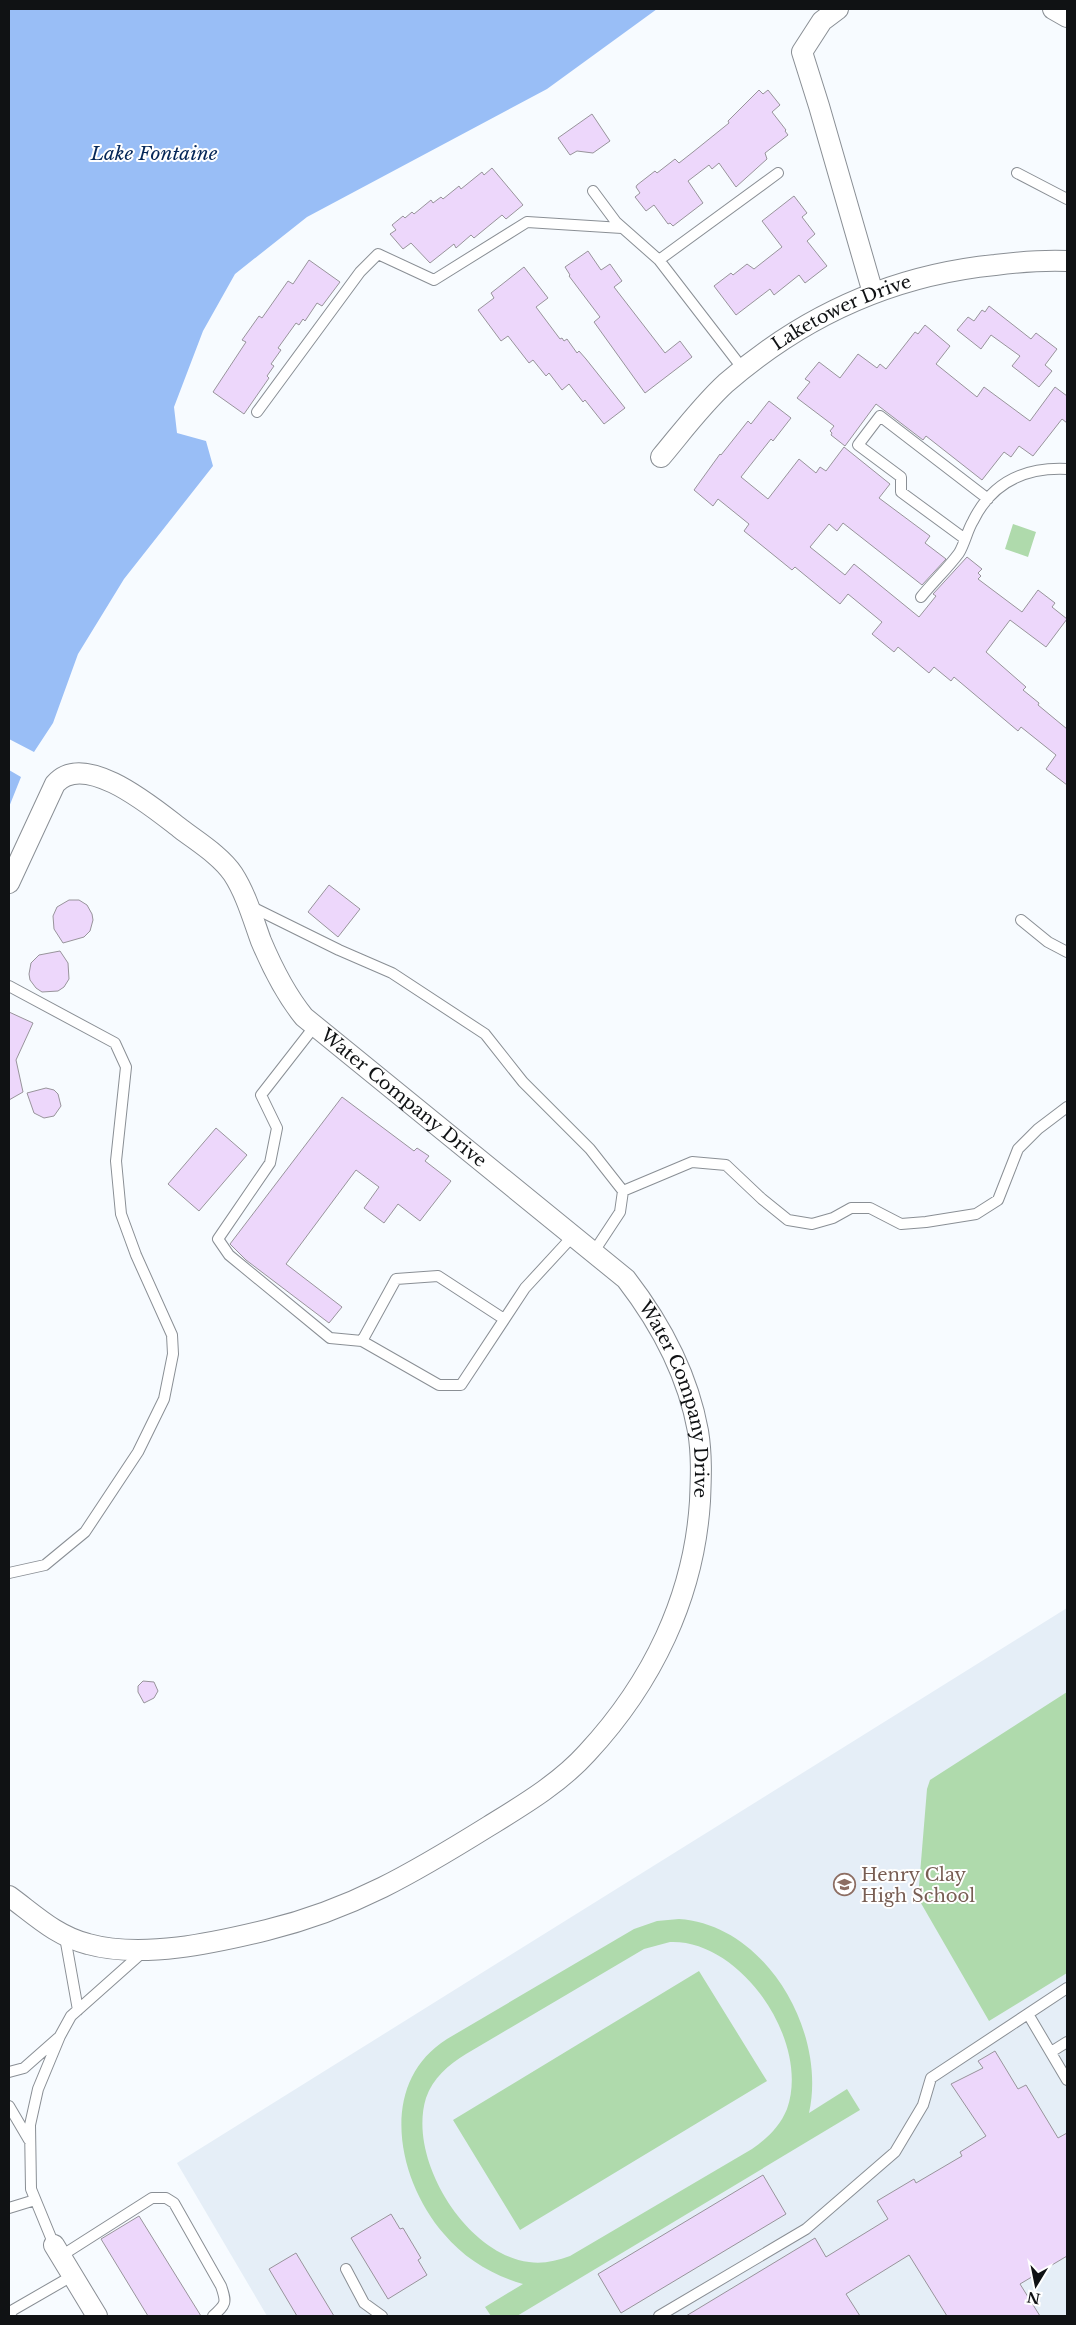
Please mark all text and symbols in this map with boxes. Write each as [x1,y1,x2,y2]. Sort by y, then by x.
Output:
water label: Lake Fontaine [90,142,218,165]
street label: Laketower Drive [768,271,914,355]
street label: Water Company Drive [315,1023,491,1172]
street label: Water Company Drive [634,1296,712,1499]
place label: Henry Clay High School [861,1864,975,1907]
school or university icon: Henry Clay High School [833,1873,857,1897]
north arrow [1011,2260,1061,2310]
text: N [1026,2288,1042,2308]

